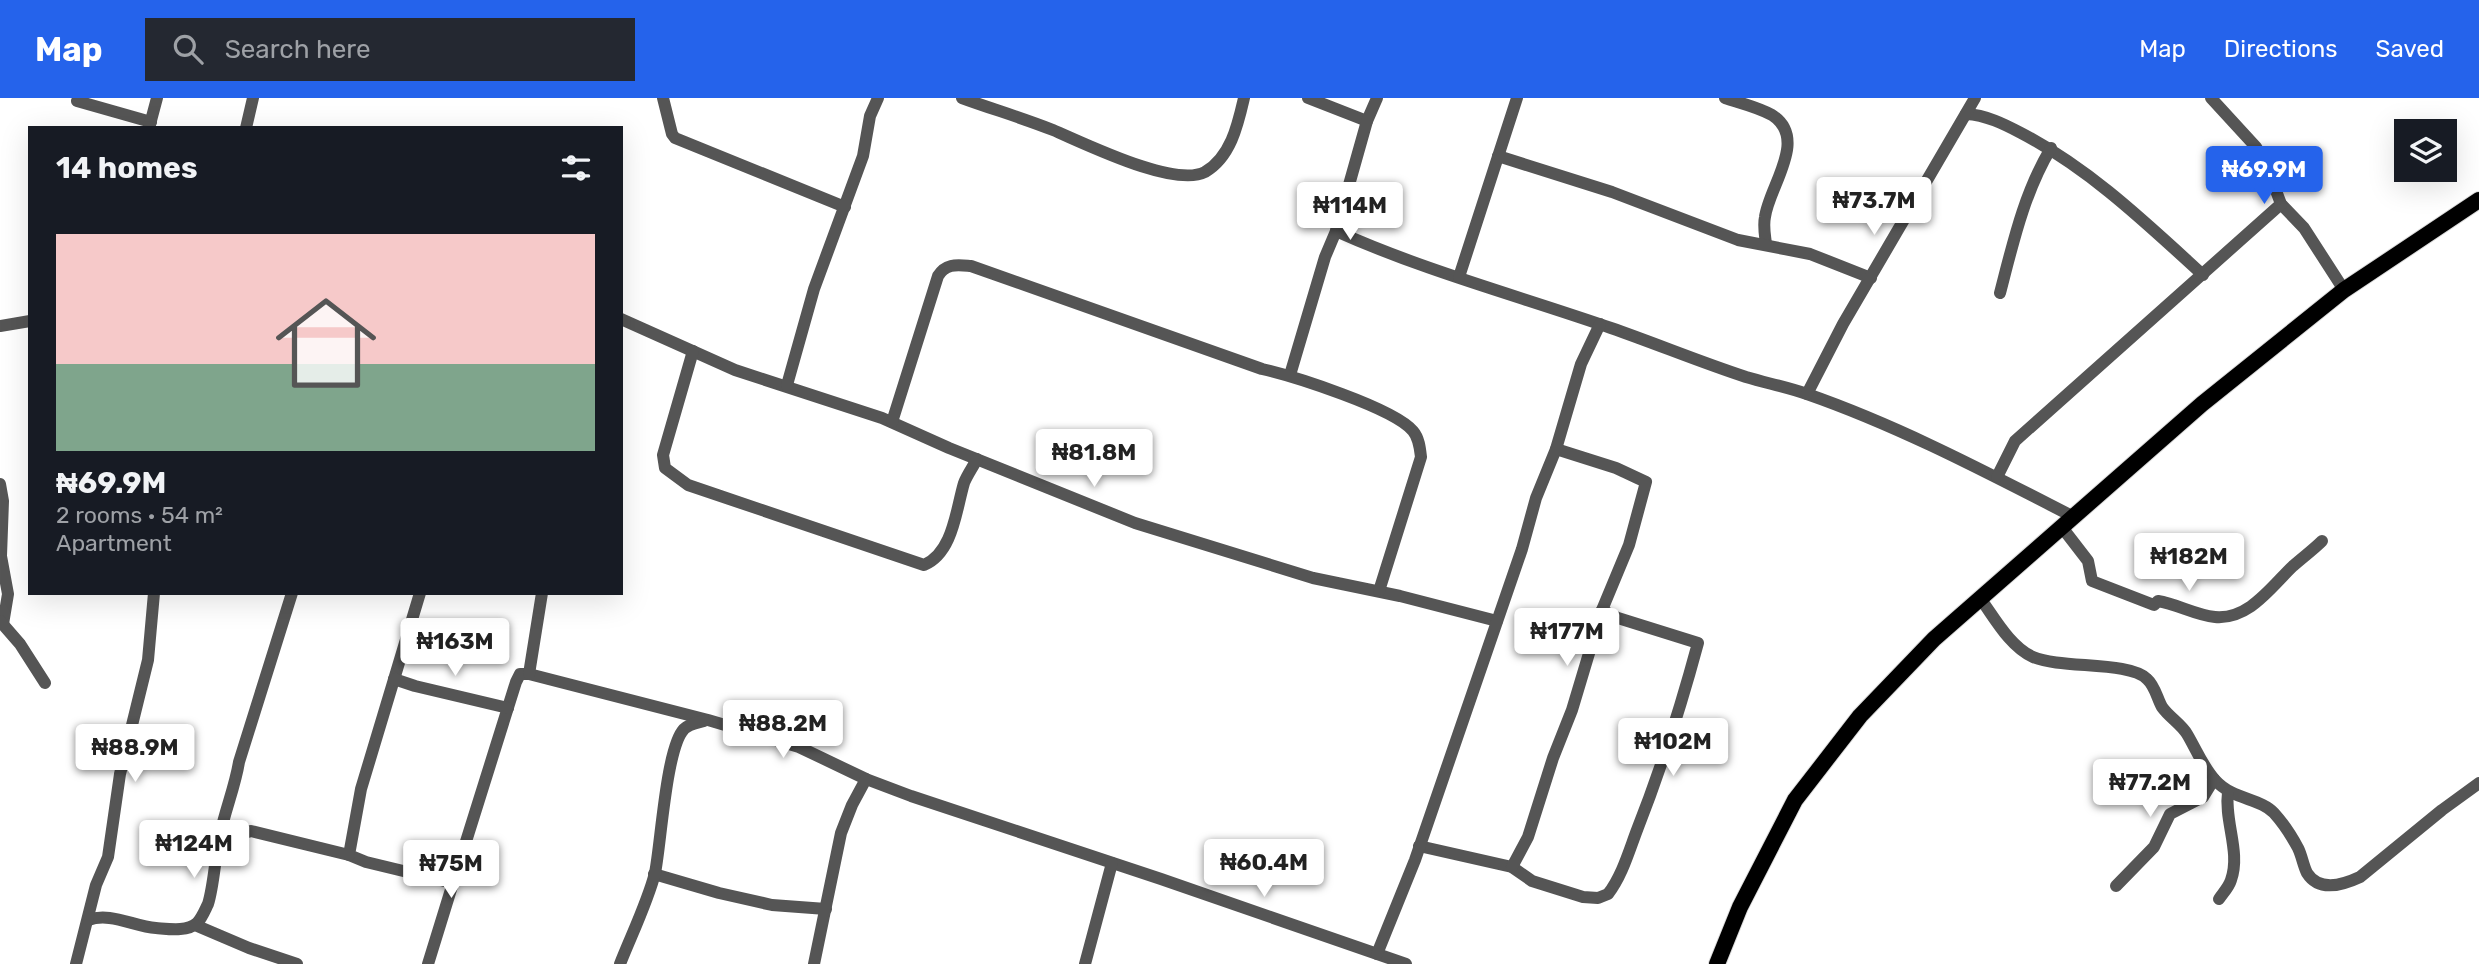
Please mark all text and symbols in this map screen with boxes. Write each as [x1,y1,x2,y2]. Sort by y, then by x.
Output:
search box [145,18,635,81]
text: Map [35,30,103,69]
icon: search [169,30,207,68]
text: Search here [225,34,370,65]
text: Map [2139,35,2186,63]
text: Directions [2224,35,2337,63]
text: Saved [2375,35,2444,63]
map controls [2394,119,2457,182]
button: layers [2394,119,2457,182]
pin: ₦69.9M [2207,146,2321,206]
icon: filters [557,149,595,187]
text: 14 homes [56,150,198,186]
text: ₦69.9M [2222,155,2306,183]
pin: ₦73.7M [1817,178,1931,237]
pin: ₦114M [1301,183,1399,242]
text: ₦73.7M [1833,186,1916,214]
text: ₦114M [1313,191,1387,219]
icon: home [263,280,389,406]
pin: ₦81.8M [1037,430,1151,489]
text: ₦81.8M [1052,438,1136,466]
text: ₦69.9M [56,465,166,501]
text: 2 rooms · 54 m² [56,501,223,529]
text: Apartment [56,529,172,557]
pin: ₦182M [2140,533,2238,593]
text: ₦182M [2150,542,2228,570]
pin: ₦177M [1518,608,1616,668]
text: ₦177M [1530,617,1604,645]
pin: ₦163M [406,618,504,678]
text: ₦163M [416,627,494,655]
pin: ₦88.2M [726,700,840,760]
text: ₦88.2M [739,709,827,737]
pin: ₦102M [1624,718,1722,778]
pin: ₦88.9M [78,724,192,784]
text: ₦102M [1634,727,1712,755]
text: ₦88.9M [91,733,179,761]
pin: ₦77.2M [2093,760,2207,819]
text: ₦77.2M [2109,768,2191,796]
pin: ₦124M [145,820,243,880]
text: ₦124M [155,829,233,857]
pin: ₦75M [410,840,492,900]
pin: ₦60.4M [1207,840,1321,899]
text: ₦60.4M [1220,848,1308,876]
text: ₦75M [419,849,483,877]

